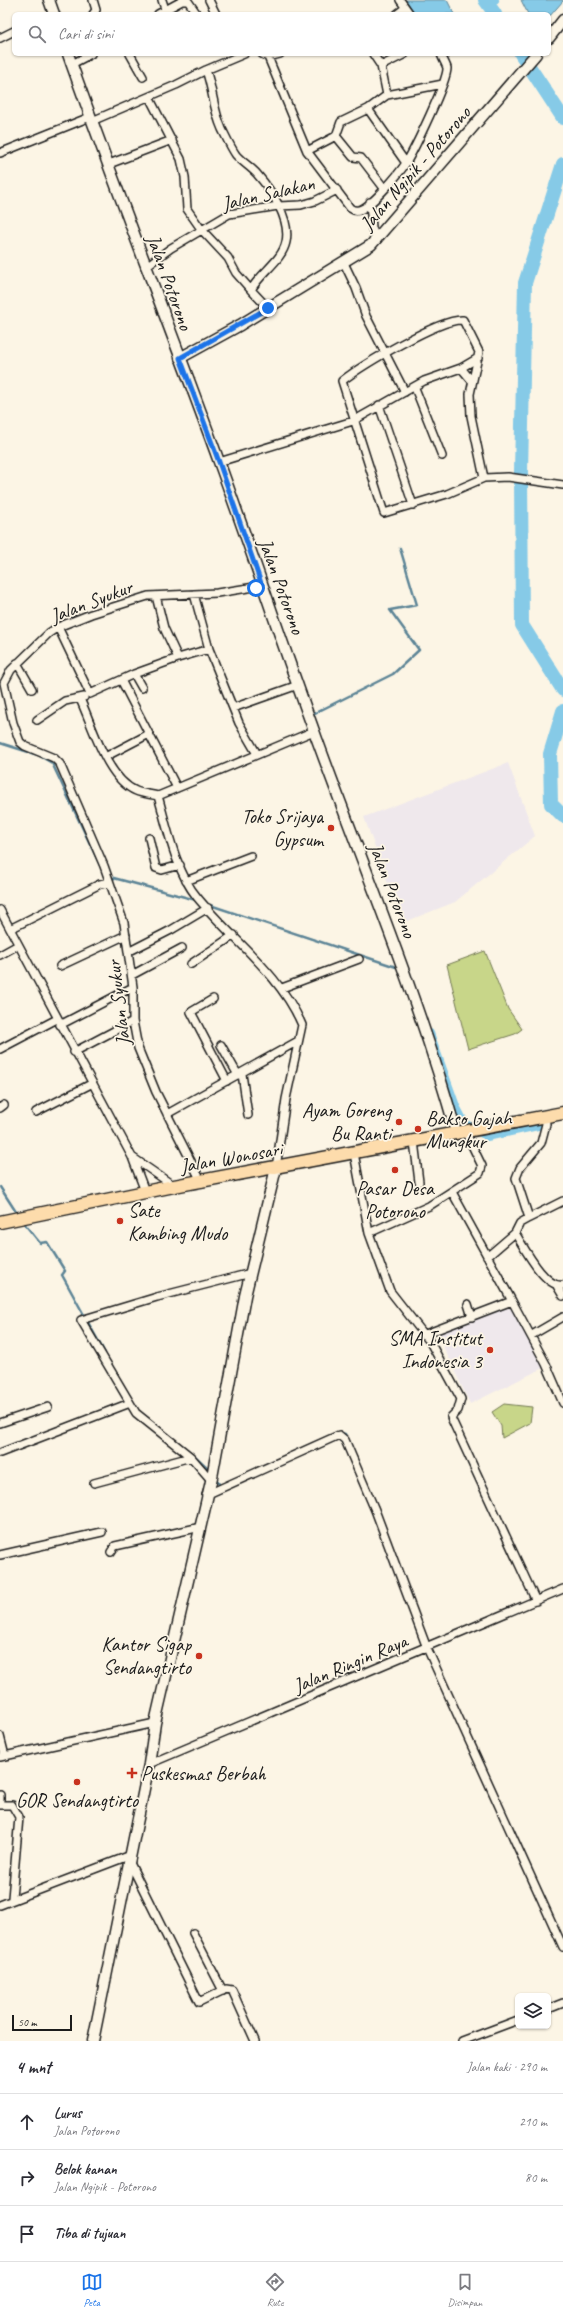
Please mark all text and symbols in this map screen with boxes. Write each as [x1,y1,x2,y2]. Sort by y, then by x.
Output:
search box [12,12,551,56]
icon: search [26,23,48,45]
text: Cari di sini [58,25,113,44]
street label: Jalan Ngipik - Potorono [354,100,477,236]
street label: Jalan Salakan [218,170,318,216]
street label: Jalan Potorono [140,230,199,334]
route end [259,299,277,317]
street label: Jalan Potorono [252,534,311,638]
street label: Jalan Syukur [46,574,137,629]
route start [247,579,265,597]
place label: Toko Srijaya Gypsum [241,804,325,852]
marker: Toko Srijaya Gypsum [326,823,336,833]
street label: Jalan Potorono [363,838,422,942]
street label: Jalan Syukur [101,957,136,1048]
place label: Ayam Goreng Bu Ranti [302,1098,393,1146]
place label: Bakso Gajah Mungkur [426,1106,513,1154]
marker: Ayam Goreng Bu Ranti [394,1117,404,1127]
marker: Bakso Gajah Mungkur [413,1124,423,1134]
street label: Jalan Wonosari [177,1136,286,1179]
marker: Pasar Desa Potorono [390,1165,400,1175]
place label: Pasar Desa Potorono [356,1176,435,1224]
place label: Sate Kambing Mudo [128,1198,228,1246]
marker: Sate Kambing Mudo [115,1216,125,1226]
place label: SMA Institut Indonesia 3 [388,1326,484,1374]
marker: SMA Institut Indonesia 3 [485,1345,495,1355]
street label: Jalan Ringin Raya [289,1628,412,1699]
place label: Kantor Sigap Sendangtirto [102,1632,192,1680]
marker: Kantor Sigap Sendangtirto [194,1651,204,1661]
place label: Puskesmas Berbah [141,1761,266,1786]
marker: Puskesmas Berbah [126,1767,138,1779]
marker: GOR Sendangtirto [72,1777,82,1787]
place label: GOR Sendangtirto [16,1788,139,1813]
map controls [515,1993,551,2029]
button: layers [515,1993,551,2029]
scale bar [12,2013,72,2032]
text: 50 m [18,2015,37,2029]
text: 4 mnt [16,2057,51,2078]
text: Jalan kaki · 290 m [467,2059,547,2075]
text: Lurus [54,2104,82,2123]
icon: ahead [16,2111,38,2133]
text: 210 m [519,2114,547,2130]
text: Jalan Potorono [54,2123,119,2139]
text: Belok kanan [54,2160,117,2179]
icon: right [16,2167,38,2189]
text: 80 m [525,2170,547,2186]
text: Jalan Ngipik - Potorono [54,2179,156,2195]
icon: arrive [16,2223,38,2245]
text: Tiba di tujuan [54,2224,125,2243]
tab: Peta [81,2271,103,2309]
tab: Rute [264,2271,286,2309]
tab: Disimpan [448,2271,482,2309]

